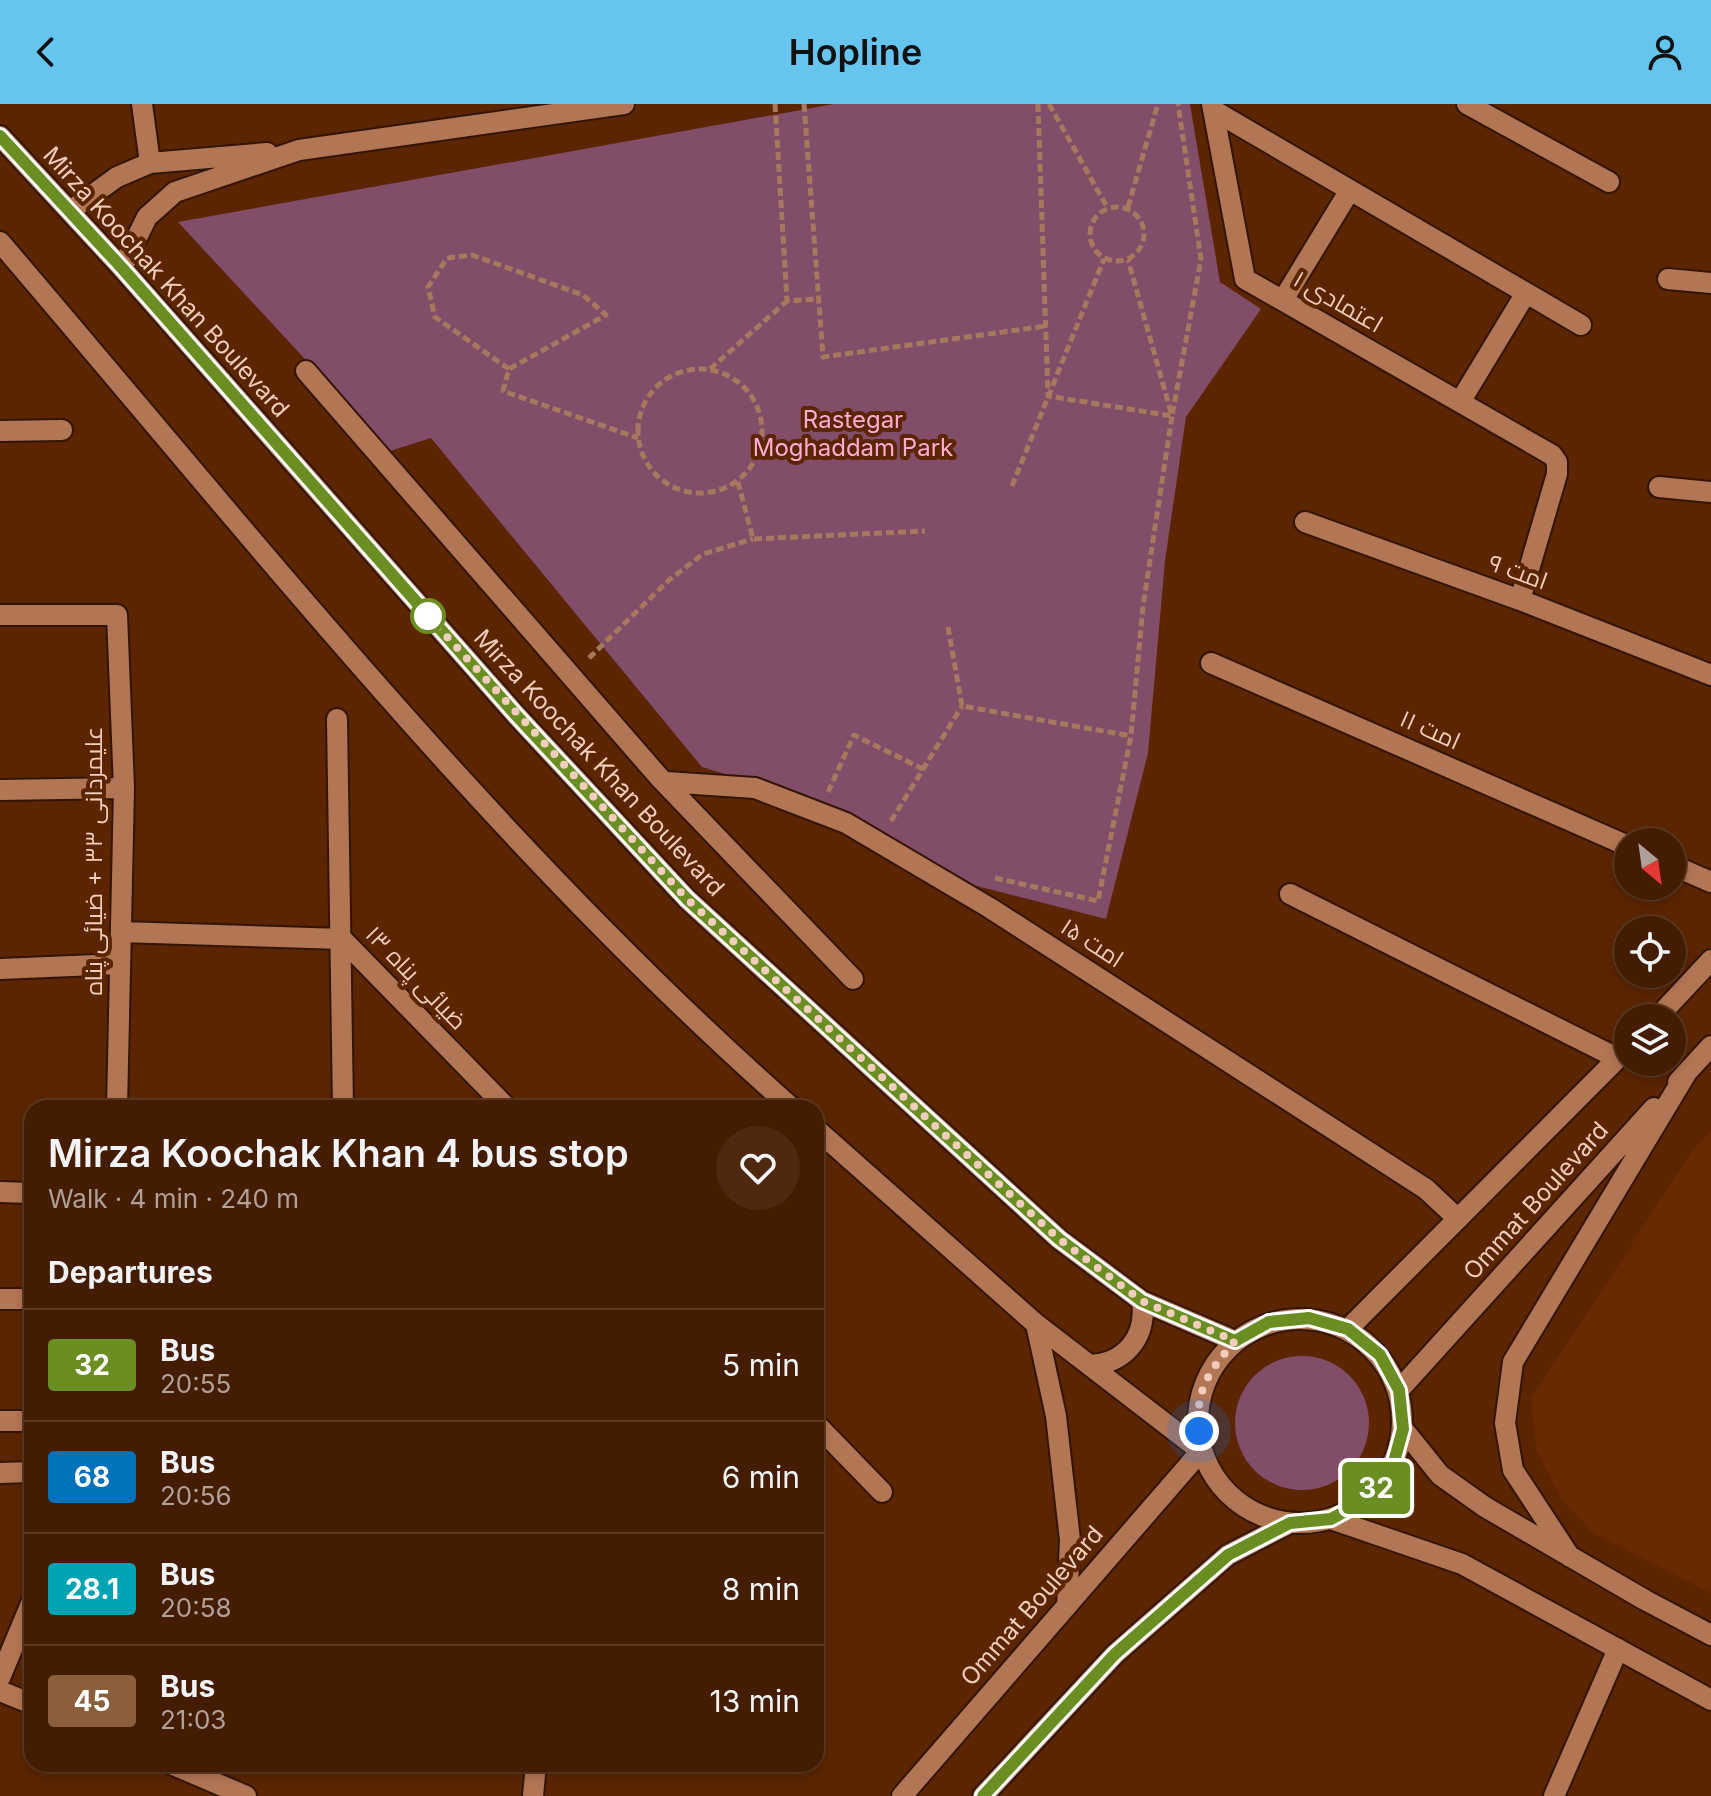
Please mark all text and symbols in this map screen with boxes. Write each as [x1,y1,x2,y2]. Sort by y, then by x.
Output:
icon: back [24,30,68,74]
text: Hopline [789,30,922,74]
icon: person [1643,30,1687,74]
street label: Mirza Koochak Khan Boulevard [37,141,296,423]
street label: اعتمادی ۱ [1288,264,1388,339]
park label: Rastegar Moghaddam Park [753,405,953,462]
street label: امت ۹ [1485,548,1552,596]
unlabelled marker [411,599,445,633]
street label: Mirza Koochak Khan Boulevard [468,623,731,902]
street label: امت ۱۱ [1395,703,1465,756]
street label: علیمردانی ۳۳ + ضیائی پناه [79,726,110,996]
north arrow [1614,828,1686,900]
map controls [1614,828,1686,1076]
street label: امت ۱۵ [1056,912,1129,973]
button: locate [1614,916,1686,988]
street label: ضیائی پناه ۱۳ [358,920,473,1037]
button: layers [1614,1004,1686,1076]
street label: Ommat Boulevard [1457,1116,1614,1286]
button: heart [716,1126,800,1210]
text: Mirza Koochak Khan 4 bus stop [48,1130,629,1176]
text: Walk · 4 min · 240 m [48,1183,299,1214]
text: Departures [48,1254,213,1290]
text: Bus [160,1332,215,1368]
text: 5 min [722,1347,800,1383]
text: 32 [74,1348,110,1382]
text: 20:55 [160,1368,231,1399]
your location [1179,1411,1219,1451]
text: Bus [160,1444,215,1480]
text: 6 min [722,1459,800,1495]
text: 68 [74,1460,110,1494]
line badge: 32 [1340,1462,1412,1514]
text: 32 [1358,1471,1394,1505]
text: 20:56 [160,1480,232,1511]
street label: Ommat Boulevard [954,1520,1109,1692]
text: Bus [160,1556,215,1592]
text: 8 min [722,1571,800,1607]
text: 28.1 [65,1572,119,1606]
text: 20:58 [160,1592,232,1623]
text: Bus [160,1668,215,1704]
text: 13 min [710,1683,800,1719]
text: 45 [74,1684,110,1718]
text: 21:03 [160,1704,226,1735]

